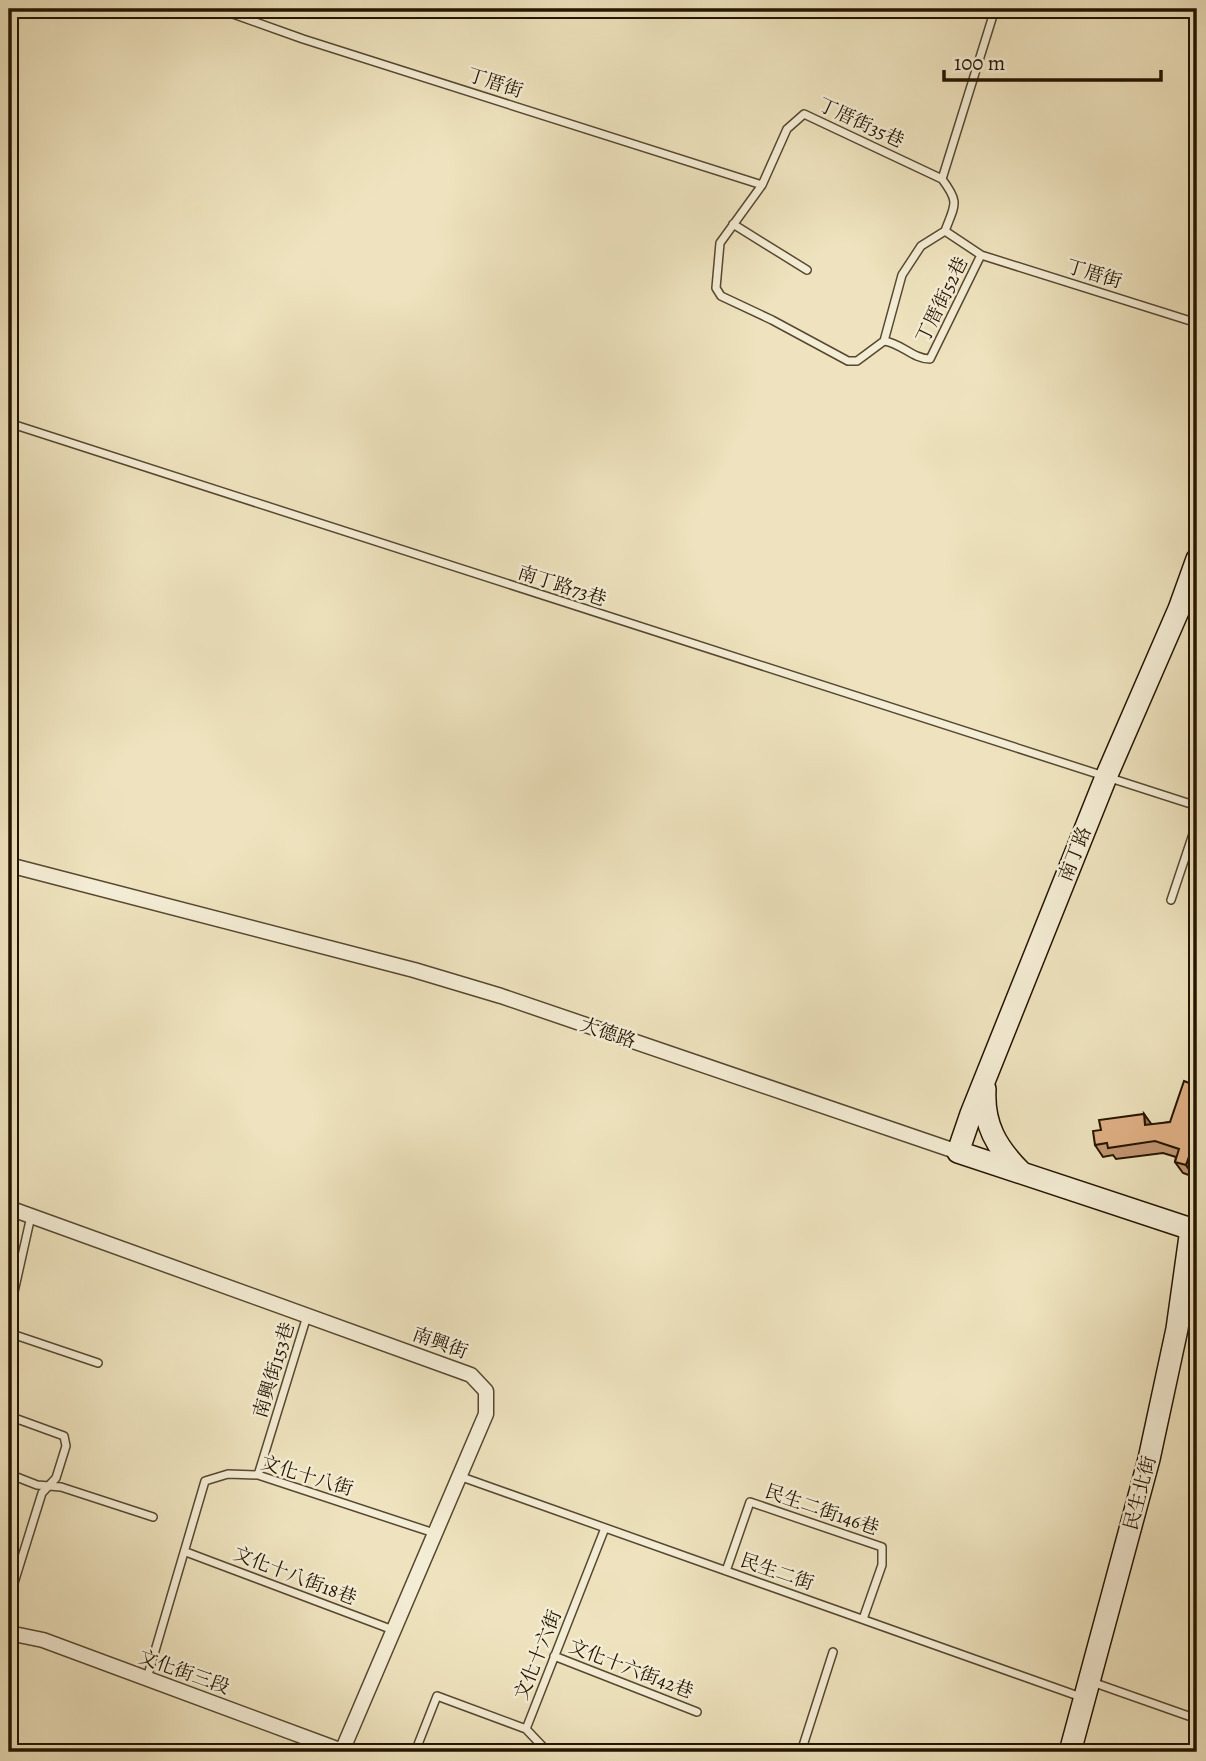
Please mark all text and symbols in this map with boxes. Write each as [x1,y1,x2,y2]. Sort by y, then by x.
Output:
scale bar [944,38,1160,82]
text: 100 m [954,49,1005,77]
street label: 丁厝街 [464,62,526,104]
street label: 丁厝街35巷 [814,92,908,154]
street label: 丁厝街52巷 [910,252,974,348]
street label: 丁厝街 [1063,253,1125,295]
street label: 南丁路73巷 [514,559,610,613]
street label: 南丁路 [1052,823,1098,885]
street label: 大德路 [577,1011,639,1055]
street label: 南興街153巷 [247,1319,301,1421]
street label: 南興街 [409,1321,471,1365]
street label: 文化十八街 [258,1450,356,1502]
street label: 民生北街 [1118,1453,1162,1533]
street label: 民生二街146巷 [762,1478,882,1542]
street label: 文化十八街18巷 [230,1541,360,1611]
street label: 民生二街 [737,1547,817,1597]
street label: 文化十六街 [508,1606,568,1704]
street label: 文化十六街42巷 [565,1633,697,1705]
street label: 文化街三段 [135,1644,233,1700]

